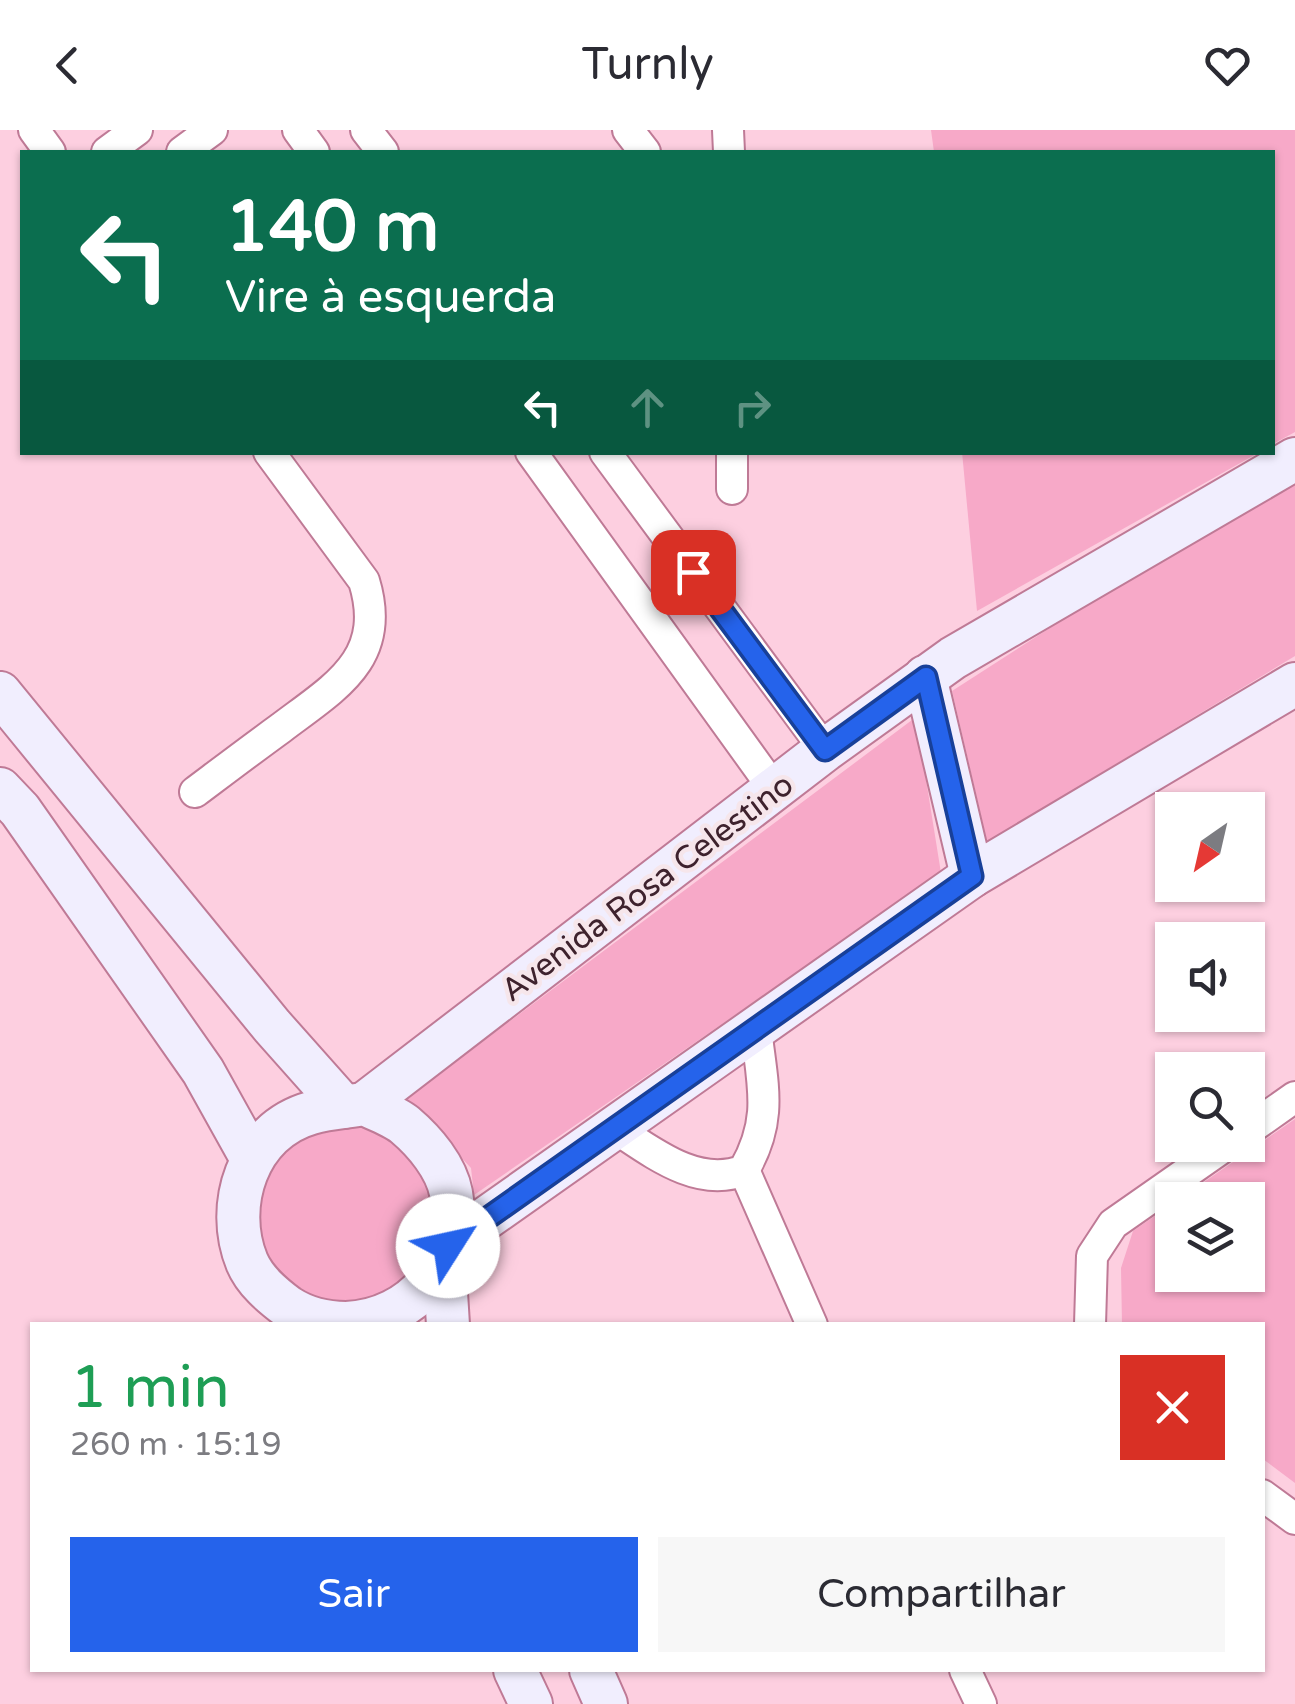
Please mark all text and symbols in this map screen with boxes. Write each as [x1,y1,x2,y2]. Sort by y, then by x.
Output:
icon: back [40,38,95,93]
text: Turnly [581,38,714,92]
icon: heart [1200,38,1255,93]
text: 140 m [225,186,439,270]
icon: left [60,190,190,320]
text: Vire à esquerda [225,271,556,325]
icon: left [515,380,570,435]
icon: ahead [620,380,675,435]
icon: right [725,380,780,435]
pin [651,530,736,615]
icon: arrive [666,545,721,600]
street label: Avenida Rosa Celestino [494,766,801,1010]
north arrow [1155,792,1265,902]
map controls [1155,792,1265,1292]
button: sound [1155,922,1265,1032]
button: search [1155,1052,1265,1162]
button: layers [1155,1182,1265,1292]
position arrow [396,1194,500,1298]
text: 1 min [70,1352,230,1424]
button: close [1120,1355,1225,1460]
text: 260 m · 15:19 [70,1426,282,1464]
button: Sair [70,1537,638,1652]
button: Compartilhar [658,1537,1225,1652]

